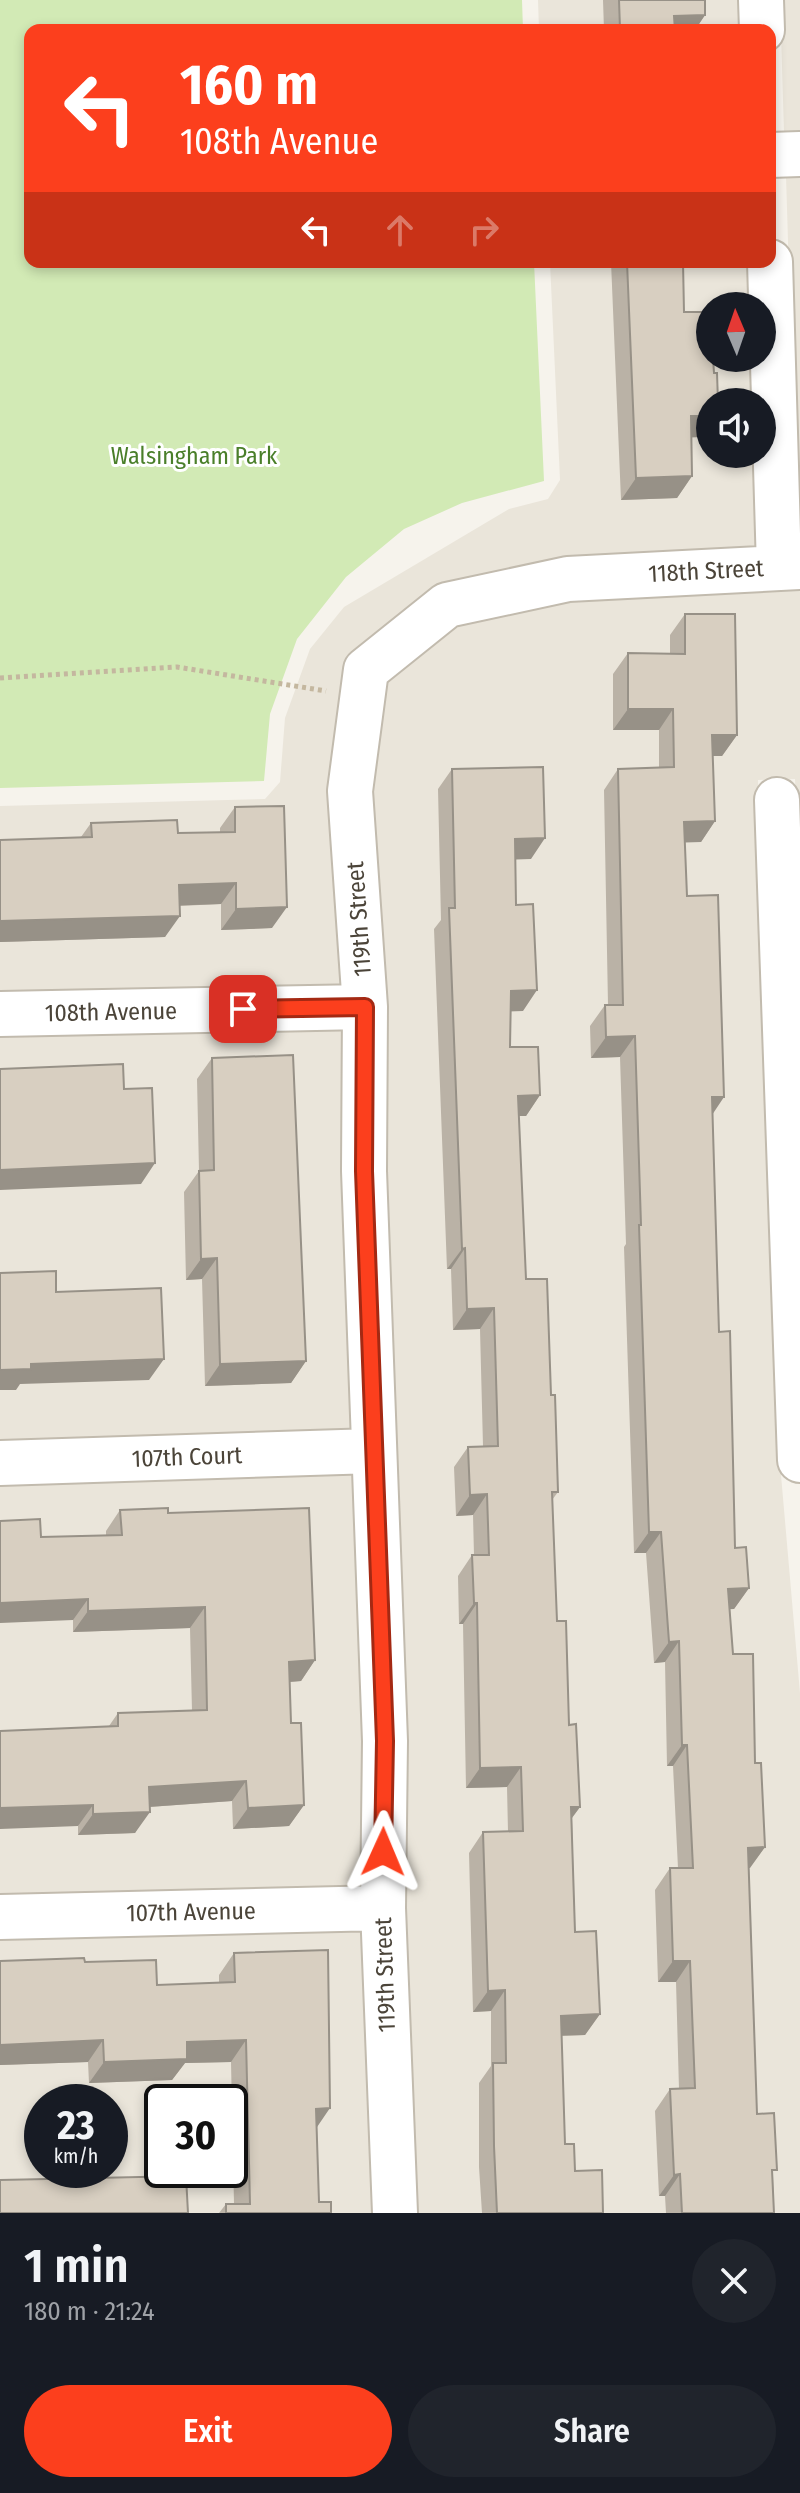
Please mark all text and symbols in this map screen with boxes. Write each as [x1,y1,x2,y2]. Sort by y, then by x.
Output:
text: 160 m [180,52,318,119]
icon: left [48,56,152,160]
text: 108th Avenue [180,120,378,164]
icon: left [294,208,338,252]
icon: ahead [378,208,422,252]
icon: right [462,208,506,252]
north arrow [696,292,776,372]
map controls [696,292,776,468]
button: sound [696,388,776,468]
park label: Walsingham Park [111,442,278,470]
street label: 118th Street [648,554,765,588]
street label: 119th Street [341,860,377,977]
pin [209,975,277,1043]
icon: arrive [221,987,265,1031]
street label: 108th Avenue [45,997,177,1027]
street label: 107th Court [131,1441,243,1473]
position arrow [341,1810,425,1894]
street label: 107th Avenue [126,1897,256,1927]
street label: 119th Street [369,1917,401,2033]
speed limit sign: 30 [144,2084,248,2188]
text: 23 [57,2102,95,2150]
text: km/h [54,2144,98,2168]
text: 1 min [24,2237,129,2295]
button: close [692,2239,776,2323]
text: 180 m · 21:24 [24,2296,155,2327]
button: Exit [24,2385,392,2477]
button: Share [408,2385,776,2477]

